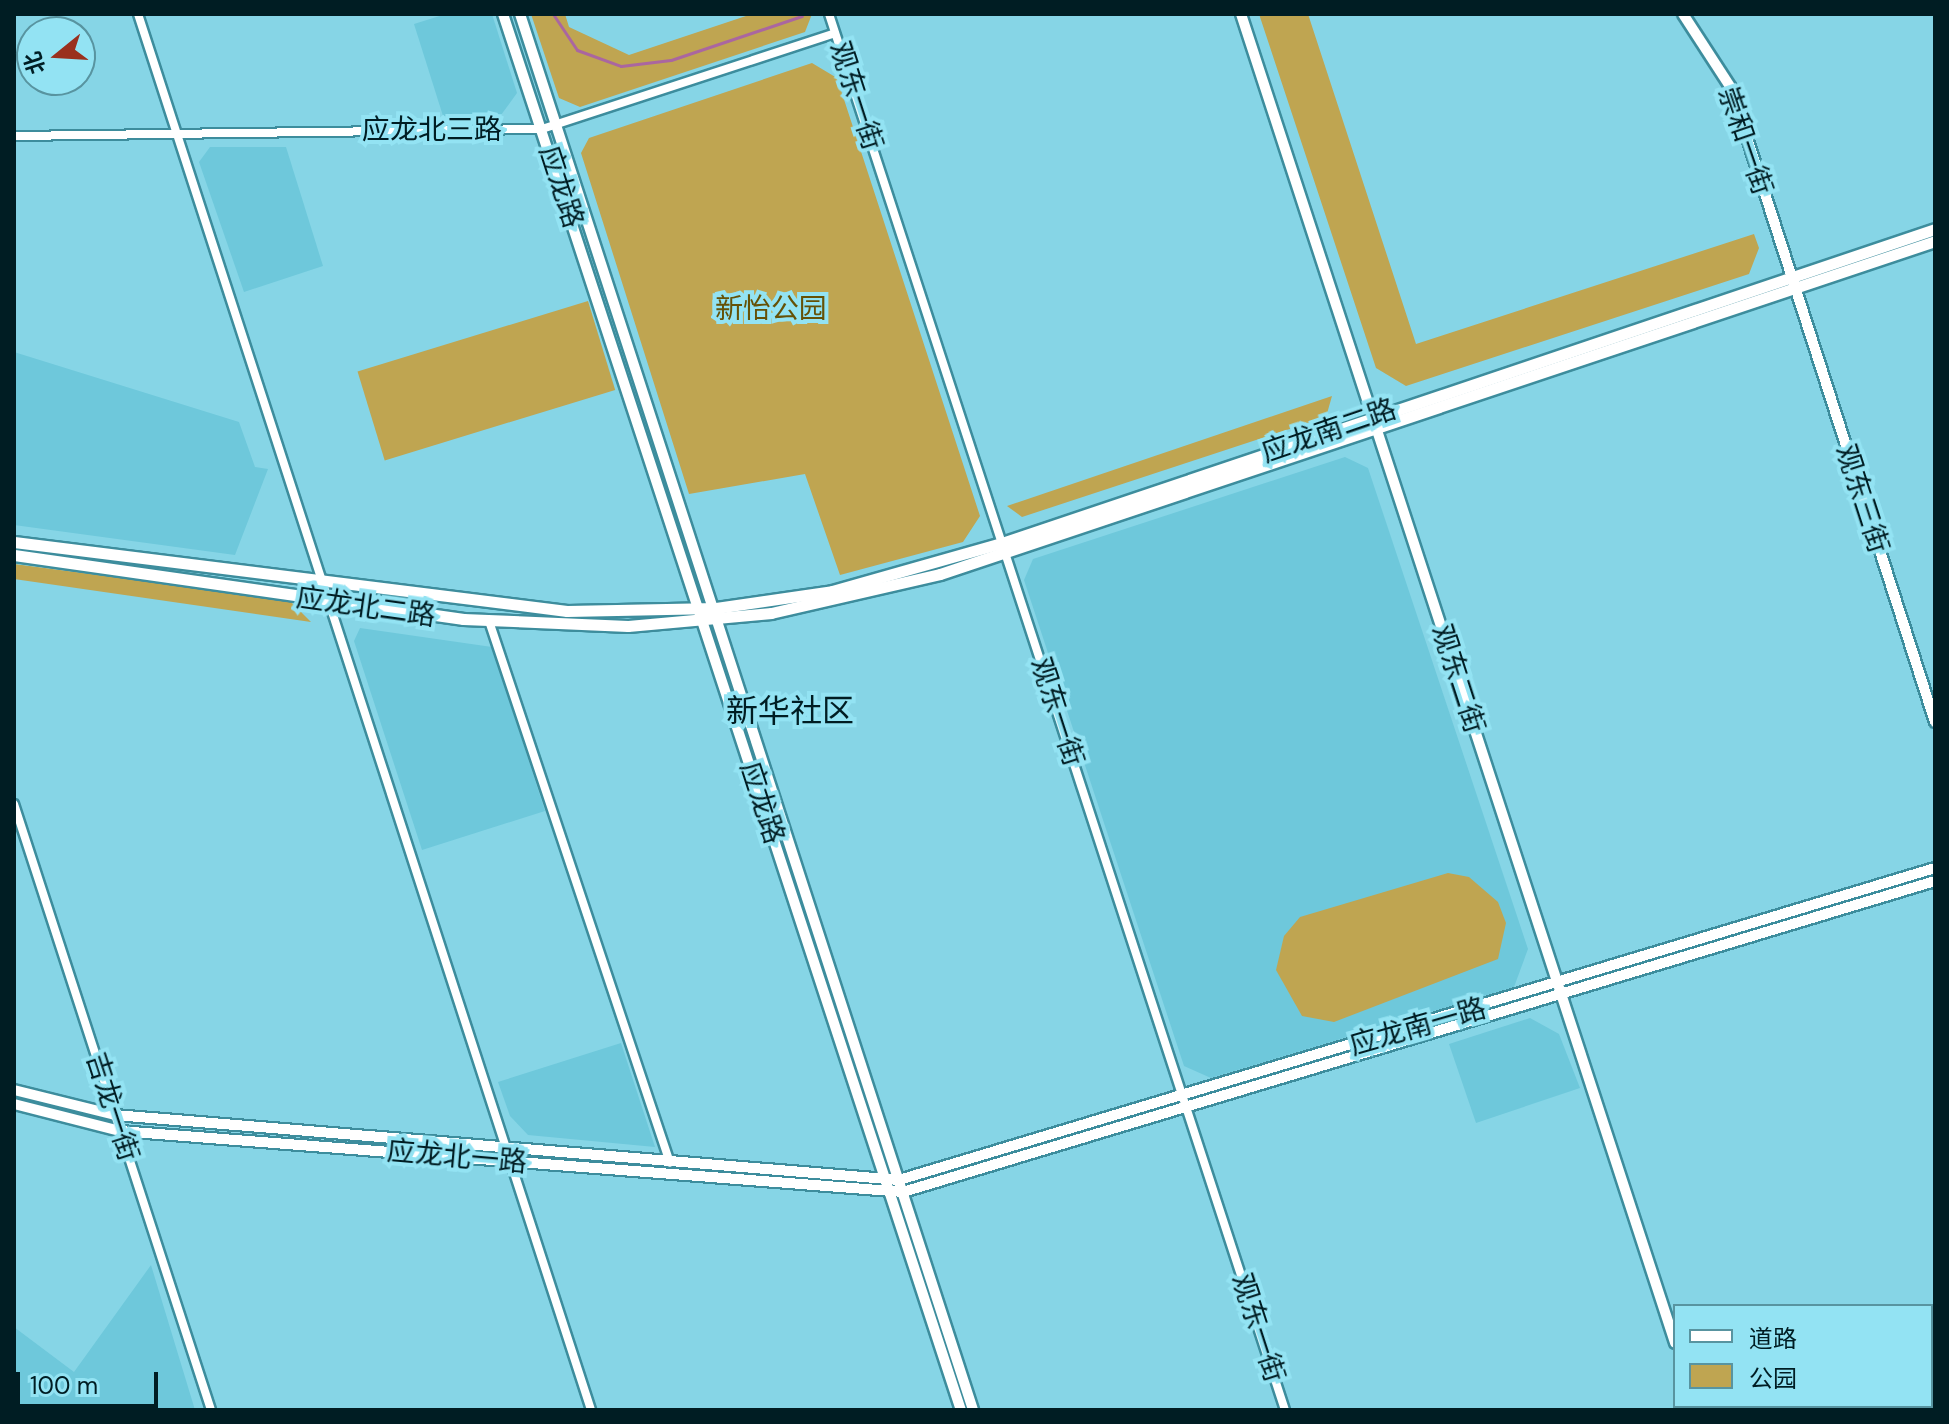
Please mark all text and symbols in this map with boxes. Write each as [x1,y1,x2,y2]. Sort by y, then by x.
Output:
north arrow [16,16,96,96]
street label: 观东一街 [823,38,889,154]
text: 北 [17,48,52,78]
street label: 崇和一街 [1711,83,1779,199]
street label: 应龙北三路 [362,113,502,147]
street label: 应龙路 [532,142,590,232]
park label: 新怡公园 [715,292,827,326]
street label: 应龙南二路 [1257,392,1401,470]
street label: 观东三街 [1829,441,1895,557]
street label: 应龙北二路 [294,581,438,633]
street label: 观东二街 [1425,621,1491,737]
street label: 观东一街 [1024,654,1090,770]
district label: 新华社区 [726,692,854,730]
street label: 应龙路 [733,758,791,848]
street label: 应龙南一路 [1346,992,1490,1062]
street label: 吉龙一街 [79,1049,145,1165]
street label: 应龙北一路 [386,1134,528,1180]
street label: 观东一街 [1225,1270,1291,1386]
legend [1673,1304,1933,1408]
text: 道路 [1749,1323,1797,1354]
scale bar [20,1356,162,1406]
text: 公园 [1749,1363,1797,1394]
text: 100 m [30,1370,98,1401]

